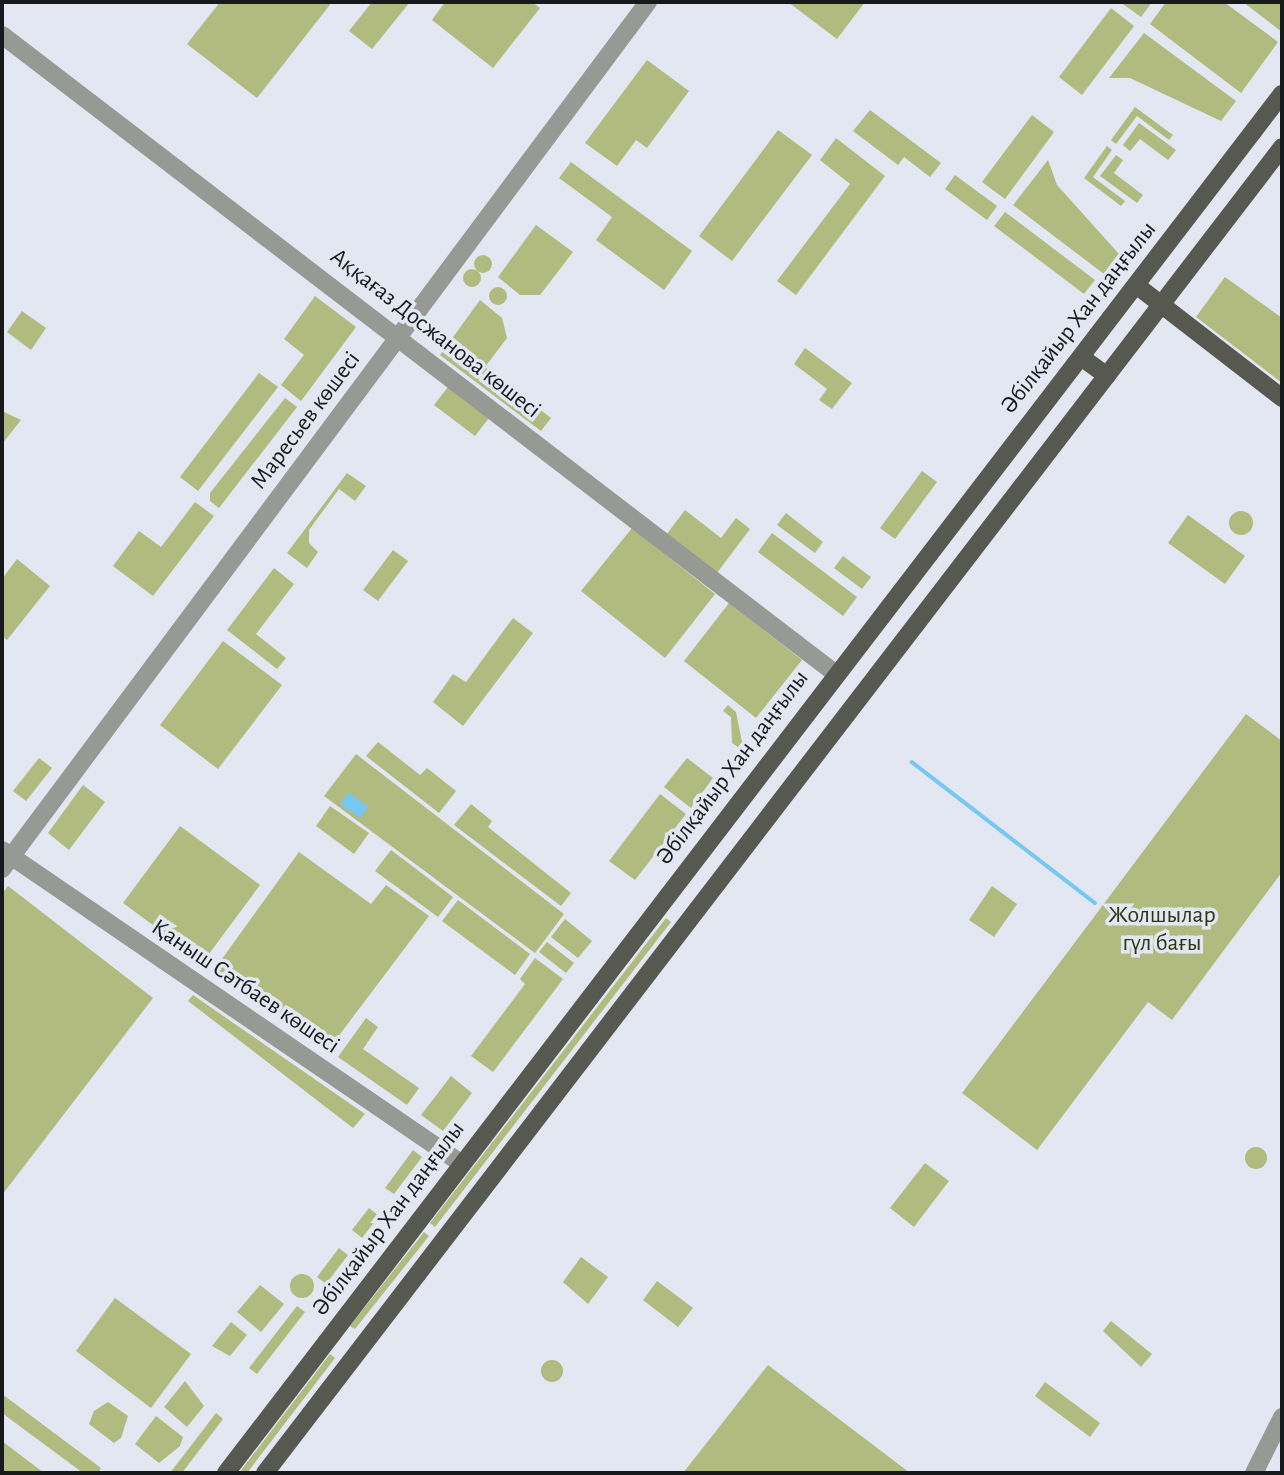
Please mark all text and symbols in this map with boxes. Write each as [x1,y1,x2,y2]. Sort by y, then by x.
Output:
street label: Әбілқайыр Хан даңғылы [995,216,1163,420]
street label: Аққағаз Досжанова көшесі [324,243,546,425]
street label: Маресьев көшесі [245,346,367,496]
street label: Әбілқайыр Хан даңғылы [650,665,816,871]
park label: Жолшылар гүл бағы [1108,902,1216,958]
street label: Қаныш Сәтбаев көшесі [145,913,345,1061]
street label: Әбілқайыр Хан даңғылы [306,1116,472,1322]

